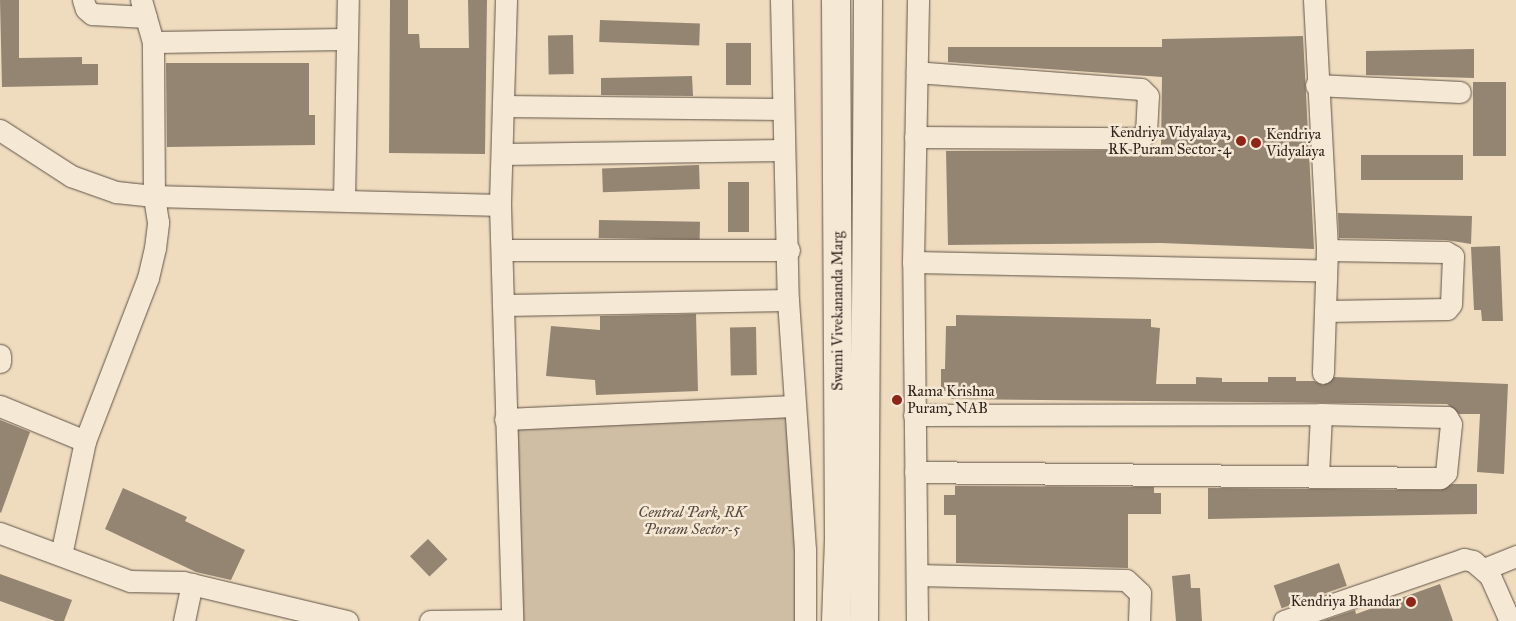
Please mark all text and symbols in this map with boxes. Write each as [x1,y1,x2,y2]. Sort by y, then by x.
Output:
place label: Kendriya Vidyalaya, RK Puram Sector-4 [1108,123,1231,158]
place label: Kendriya Vidyalaya [1266,125,1325,160]
marker: Kendriya Vidyalaya, RK Puram Sector-4 [1235,135,1247,147]
marker: Kendriya Vidyalaya [1250,137,1262,149]
street label: Swami Vivekananda Marg [829,231,847,391]
place label: Rama Krishna Puram, NAB [907,382,995,417]
marker: Rama Krishna Puram, NAB [891,394,903,406]
park label: Central Park, RK Puram Sector-5 [638,503,746,538]
place label: Kendriya Bhandar [1290,593,1401,611]
marker: Kendriya Bhandar [1405,596,1417,608]

